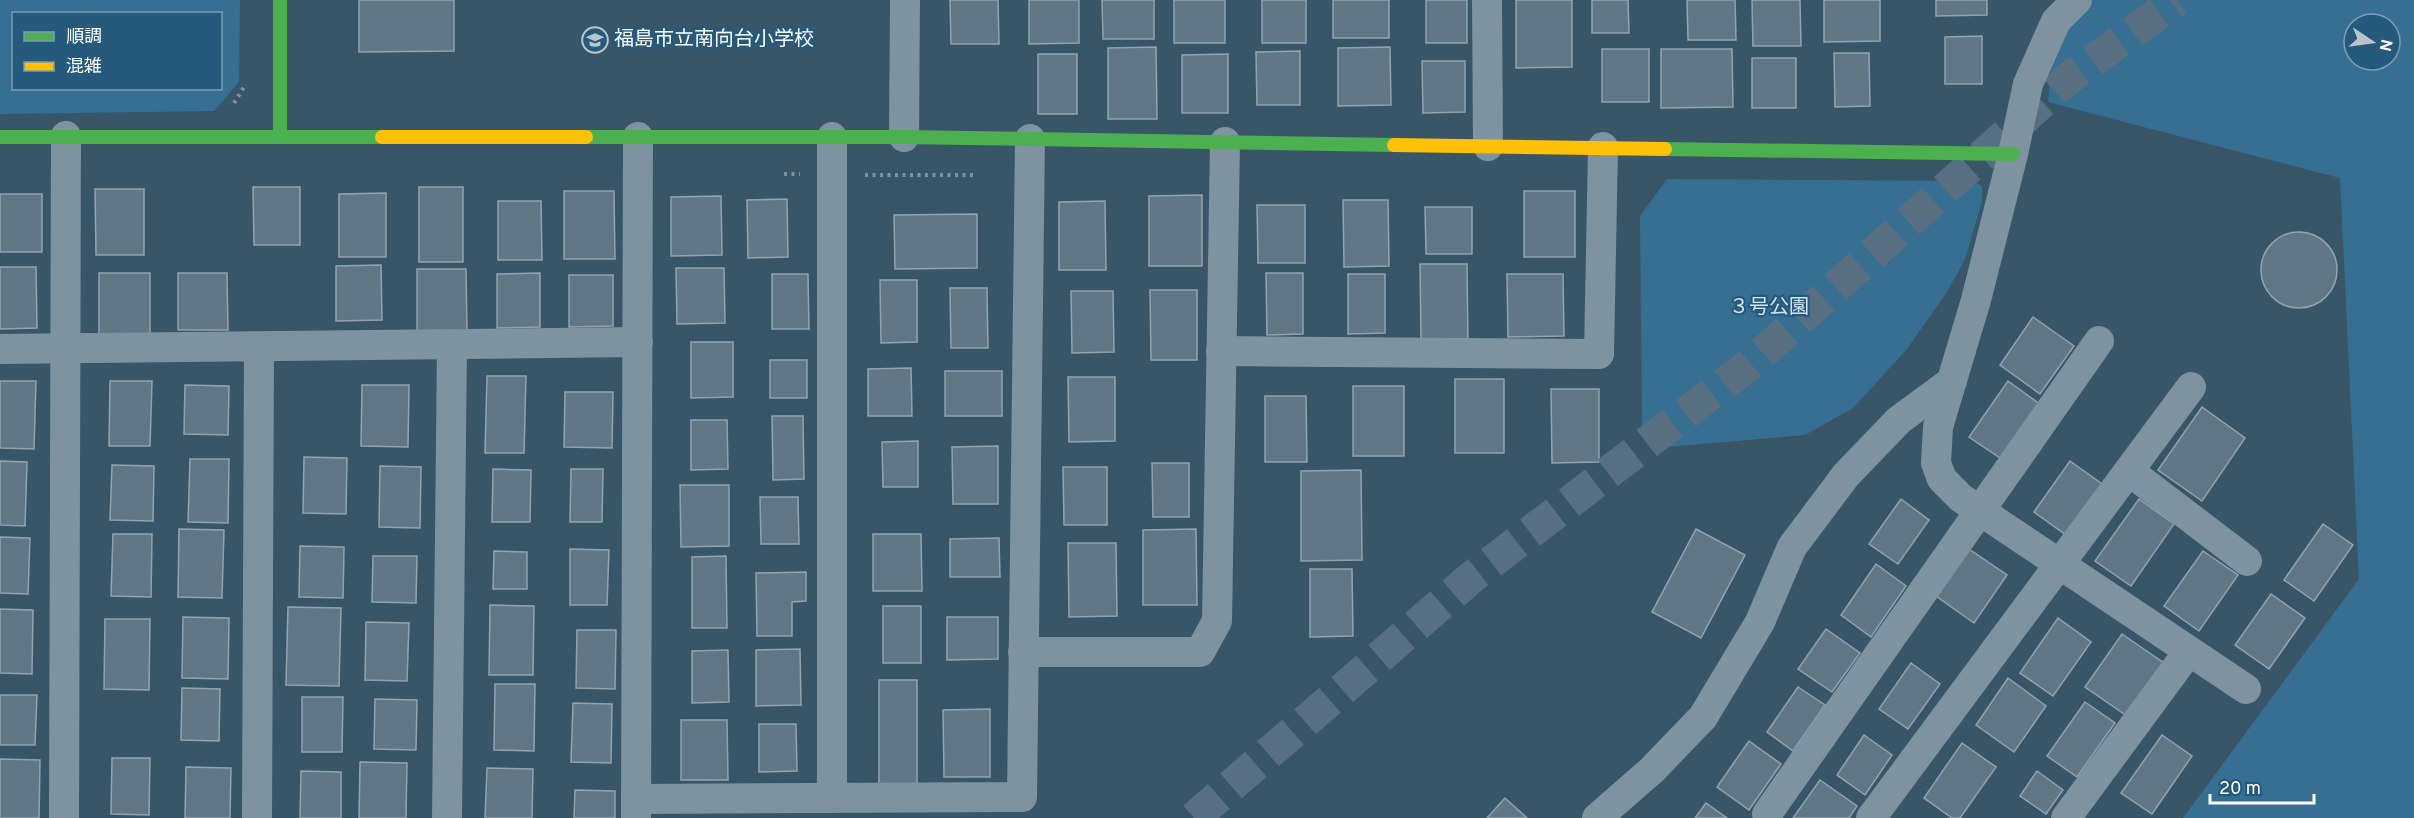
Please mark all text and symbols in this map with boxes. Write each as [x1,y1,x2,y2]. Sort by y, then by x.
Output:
legend [12,12,222,90]
north arrow [2342,12,2402,72]
school or university icon: 福島市立南向台小学校 [580,25,610,55]
text: 順調 [66,26,102,49]
place label: 福島市立南向台小学校 [614,27,814,53]
text: N [2374,37,2396,53]
text: 混雑 [66,56,102,79]
park label: ３号公園 [1729,295,1809,321]
scale bar [2210,767,2314,805]
text: 20 m [2219,778,2261,801]

